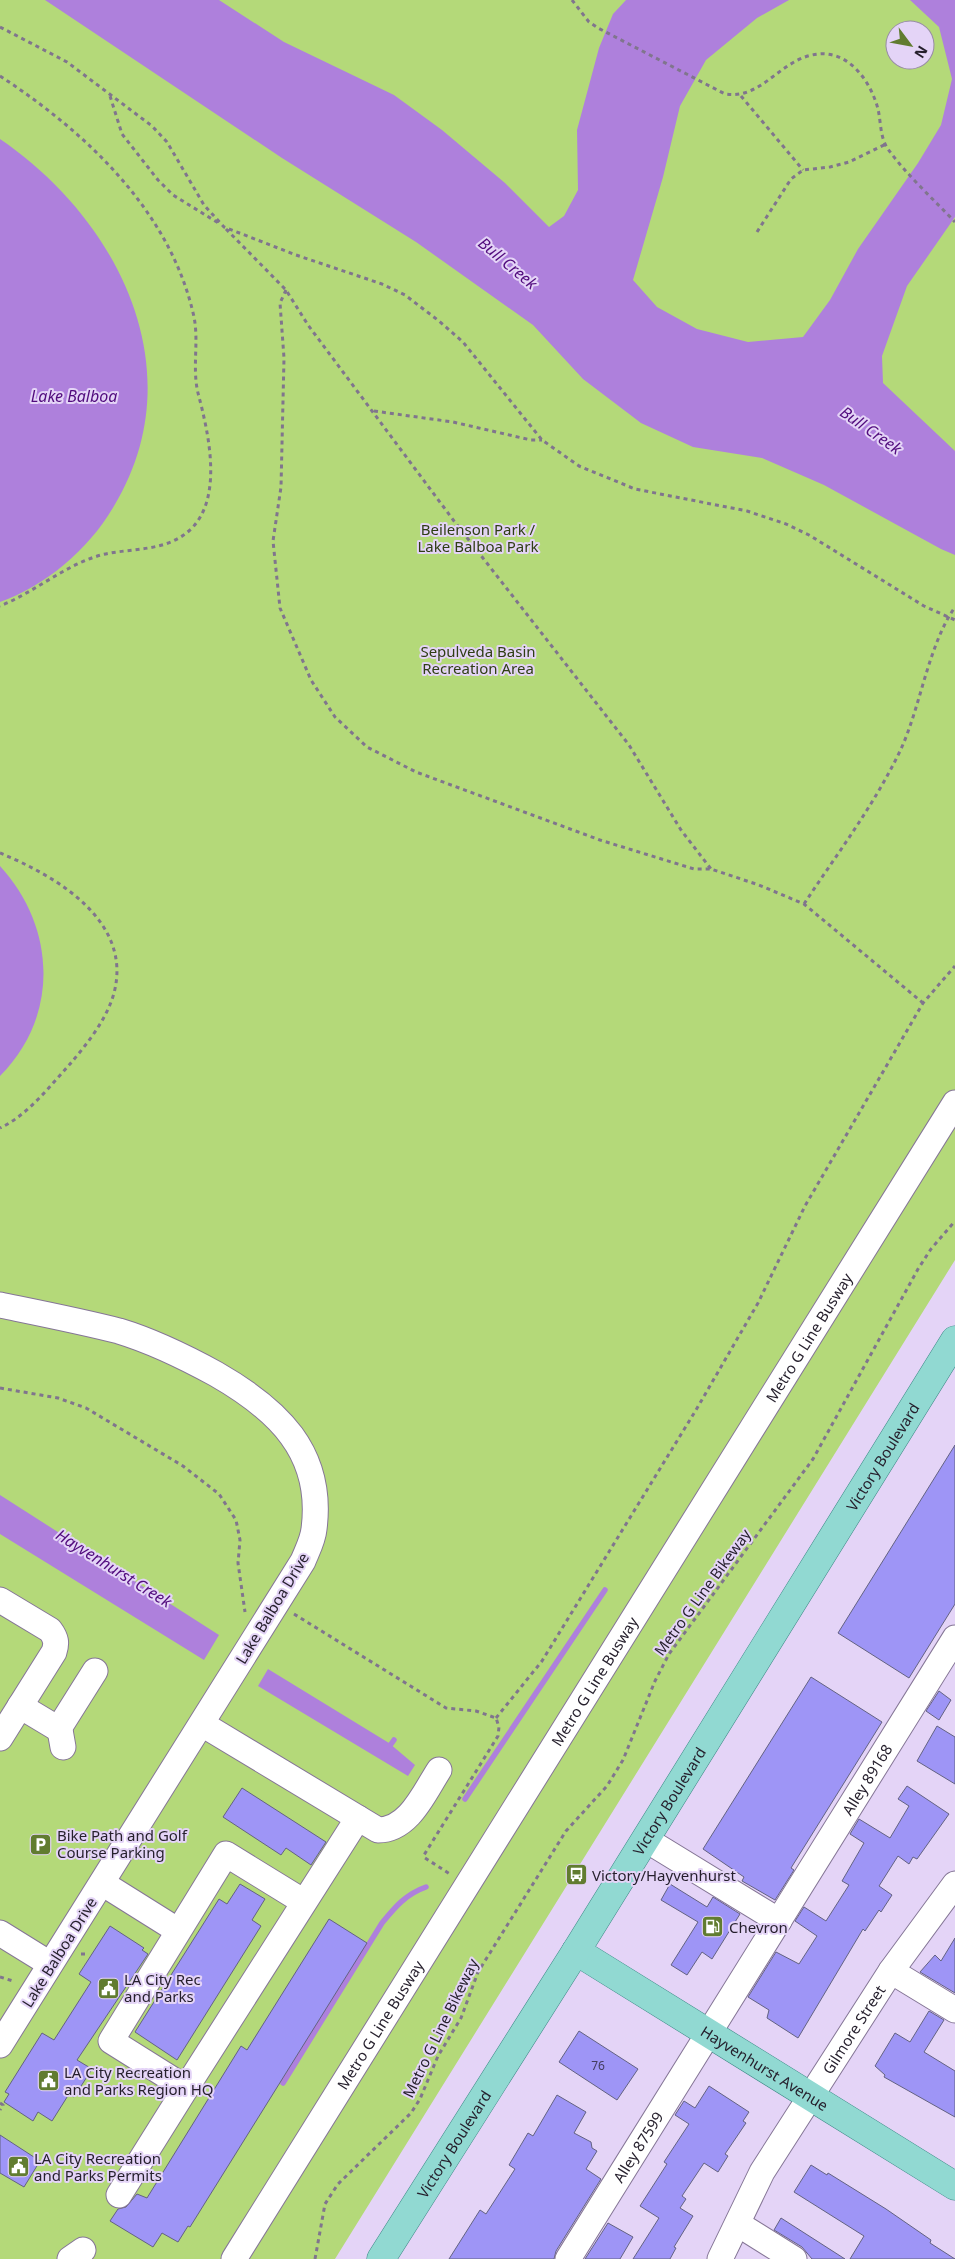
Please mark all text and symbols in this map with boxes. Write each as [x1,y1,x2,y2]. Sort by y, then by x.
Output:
north arrow [885,20,935,70]
text: N [910,42,933,62]
water label: Bull Creek [474,232,543,295]
water label: Lake Balboa [31,385,117,407]
water label: Bull Creek [836,401,907,460]
park label: Beilenson Park / Lake Balboa Park [418,519,539,556]
park label: Sepulveda Basin Recreation Area [420,641,536,678]
street label: Metro G Line Busway [761,1269,857,1406]
street label: Victory Boulevard [841,1399,924,1515]
water label: Hayvenhurst Creek [52,1523,177,1613]
street label: Metro G Line Bikeway [649,1524,755,1659]
street label: Lake Balboa Drive [231,1549,313,1667]
street label: Metro G Line Busway [547,1612,642,1750]
street label: Alley 89168 [837,1740,896,1819]
street label: Victory Boulevard [628,1743,710,1859]
place label: Bike Path and Golf Course Parking [57,1825,188,1862]
parking icon: Bike Path and Golf Course Parking [29,1832,53,1856]
bus stop icon: Victory/Hayvenhurst [564,1863,588,1887]
place label: Victory/Hayvenhurst [592,1865,736,1885]
street label: Lake Balboa Drive [17,1893,101,2011]
fuel station icon: Chevron [701,1915,725,1939]
place label: Chevron [729,1917,788,1937]
street label: Metro G Line Bikeway [398,1955,482,2101]
street label: Metro G Line Busway [332,1956,428,2093]
place label: LA City Rec and Parks [124,1969,201,2006]
public building icon: LA City Rec and Parks [96,1976,120,2000]
street label: Gilmore Street [818,1981,890,2078]
street label: Hayvenhurst Avenue [697,2021,832,2115]
house number: 76 [591,2057,605,2074]
place label: LA City Recreation and Parks Region HQ [64,2062,214,2099]
public building icon: LA City Recreation and Parks Region HQ [36,2069,60,2093]
street label: Victory Boulevard [412,2086,495,2202]
street label: Alley 87599 [608,2108,667,2186]
place label: LA City Recreation and Parks Permits [34,2148,162,2185]
public building icon: LA City Recreation and Parks Permits [6,2155,30,2179]

